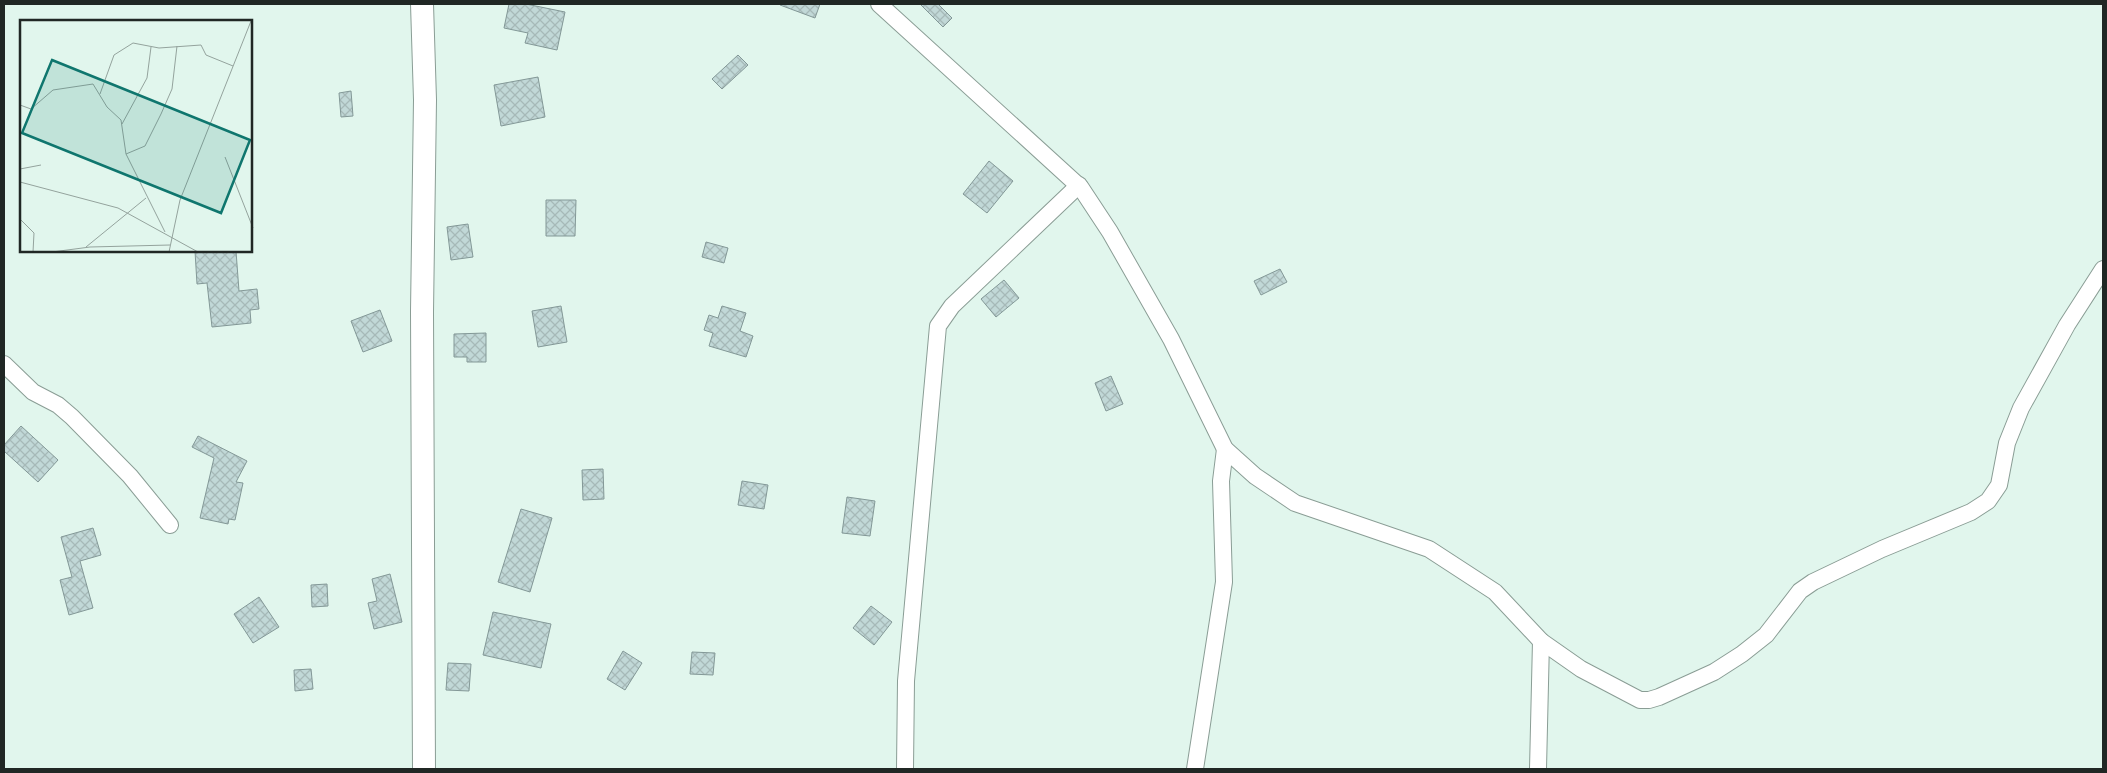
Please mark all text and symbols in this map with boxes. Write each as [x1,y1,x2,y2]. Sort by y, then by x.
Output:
inset map [20,20,252,252]

